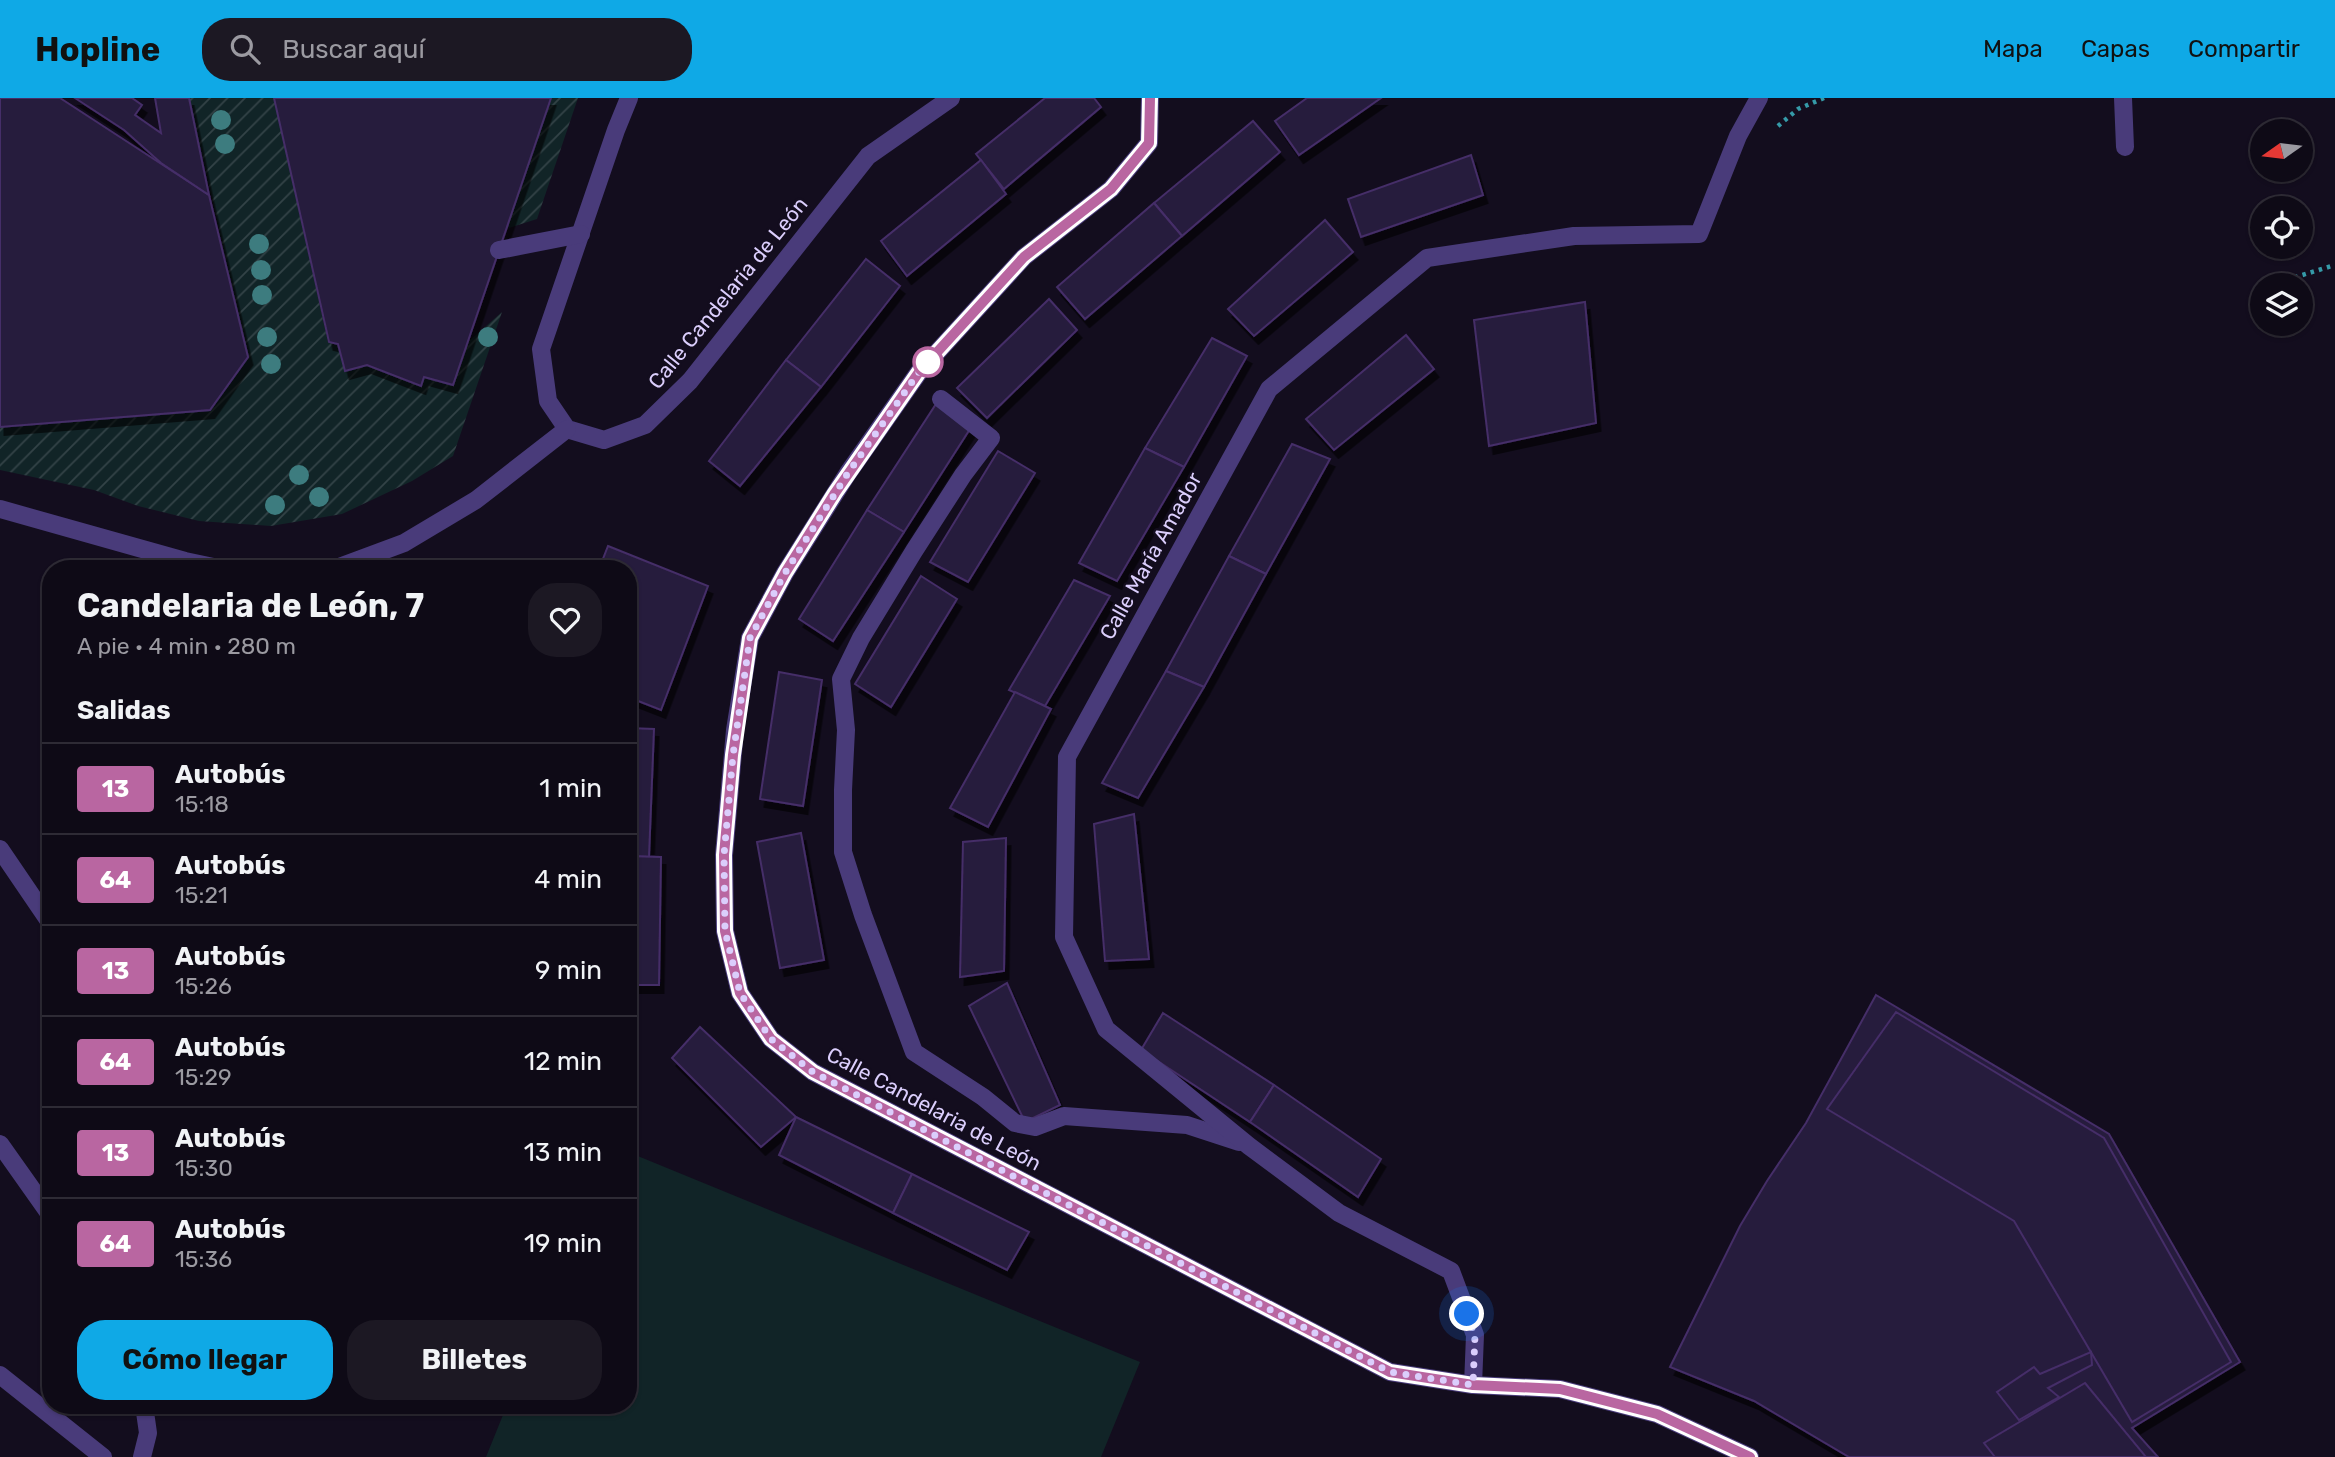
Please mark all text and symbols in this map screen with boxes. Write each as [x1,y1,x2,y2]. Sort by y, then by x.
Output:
search box [202,18,692,81]
text: Hopline [35,30,160,69]
icon: search [226,30,264,68]
text: Buscar aquí [282,34,425,65]
text: Mapa [1983,35,2043,63]
text: Capas [2081,35,2150,63]
text: Compartir [2188,35,2300,63]
north arrow [2250,119,2314,182]
map controls [2250,119,2313,336]
street label: Calle Candelaria de León [643,192,813,394]
button: locate [2250,196,2313,259]
button: layers [2250,273,2313,336]
unlabelled marker [913,347,943,377]
street label: Calle María Amador [1094,468,1207,644]
button: heart [528,583,602,657]
text: Candelaria de León, 7 [77,586,424,625]
text: A pie · 4 min · 280 m [77,632,296,660]
text: Salidas [77,695,171,726]
text: Autobús [175,759,286,790]
text: 1 min [539,773,602,804]
text: 13 [102,775,129,803]
text: 15:18 [175,790,229,818]
text: Autobús [175,850,286,881]
text: 4 min [534,864,602,895]
text: 64 [99,866,132,894]
text: 15:21 [175,881,228,909]
text: Autobús [175,941,286,972]
text: 9 min [535,955,602,986]
text: 13 [102,957,129,985]
text: 15:26 [175,972,232,1000]
text: Autobús [175,1032,286,1063]
street label: Calle Candelaria de León [823,1041,1046,1176]
text: 12 min [524,1046,602,1077]
text: 64 [99,1048,132,1076]
text: 15:29 [175,1063,232,1091]
text: Autobús [175,1123,286,1154]
text: 13 min [524,1137,602,1168]
text: 13 [102,1139,129,1167]
text: 15:30 [175,1154,233,1182]
text: Autobús [175,1214,286,1245]
text: 19 min [524,1228,602,1259]
text: 64 [99,1230,132,1258]
text: 15:36 [175,1245,232,1273]
your location [1449,1296,1484,1331]
button: Cómo llegar [77,1320,333,1400]
button: Billetes [347,1320,602,1400]

